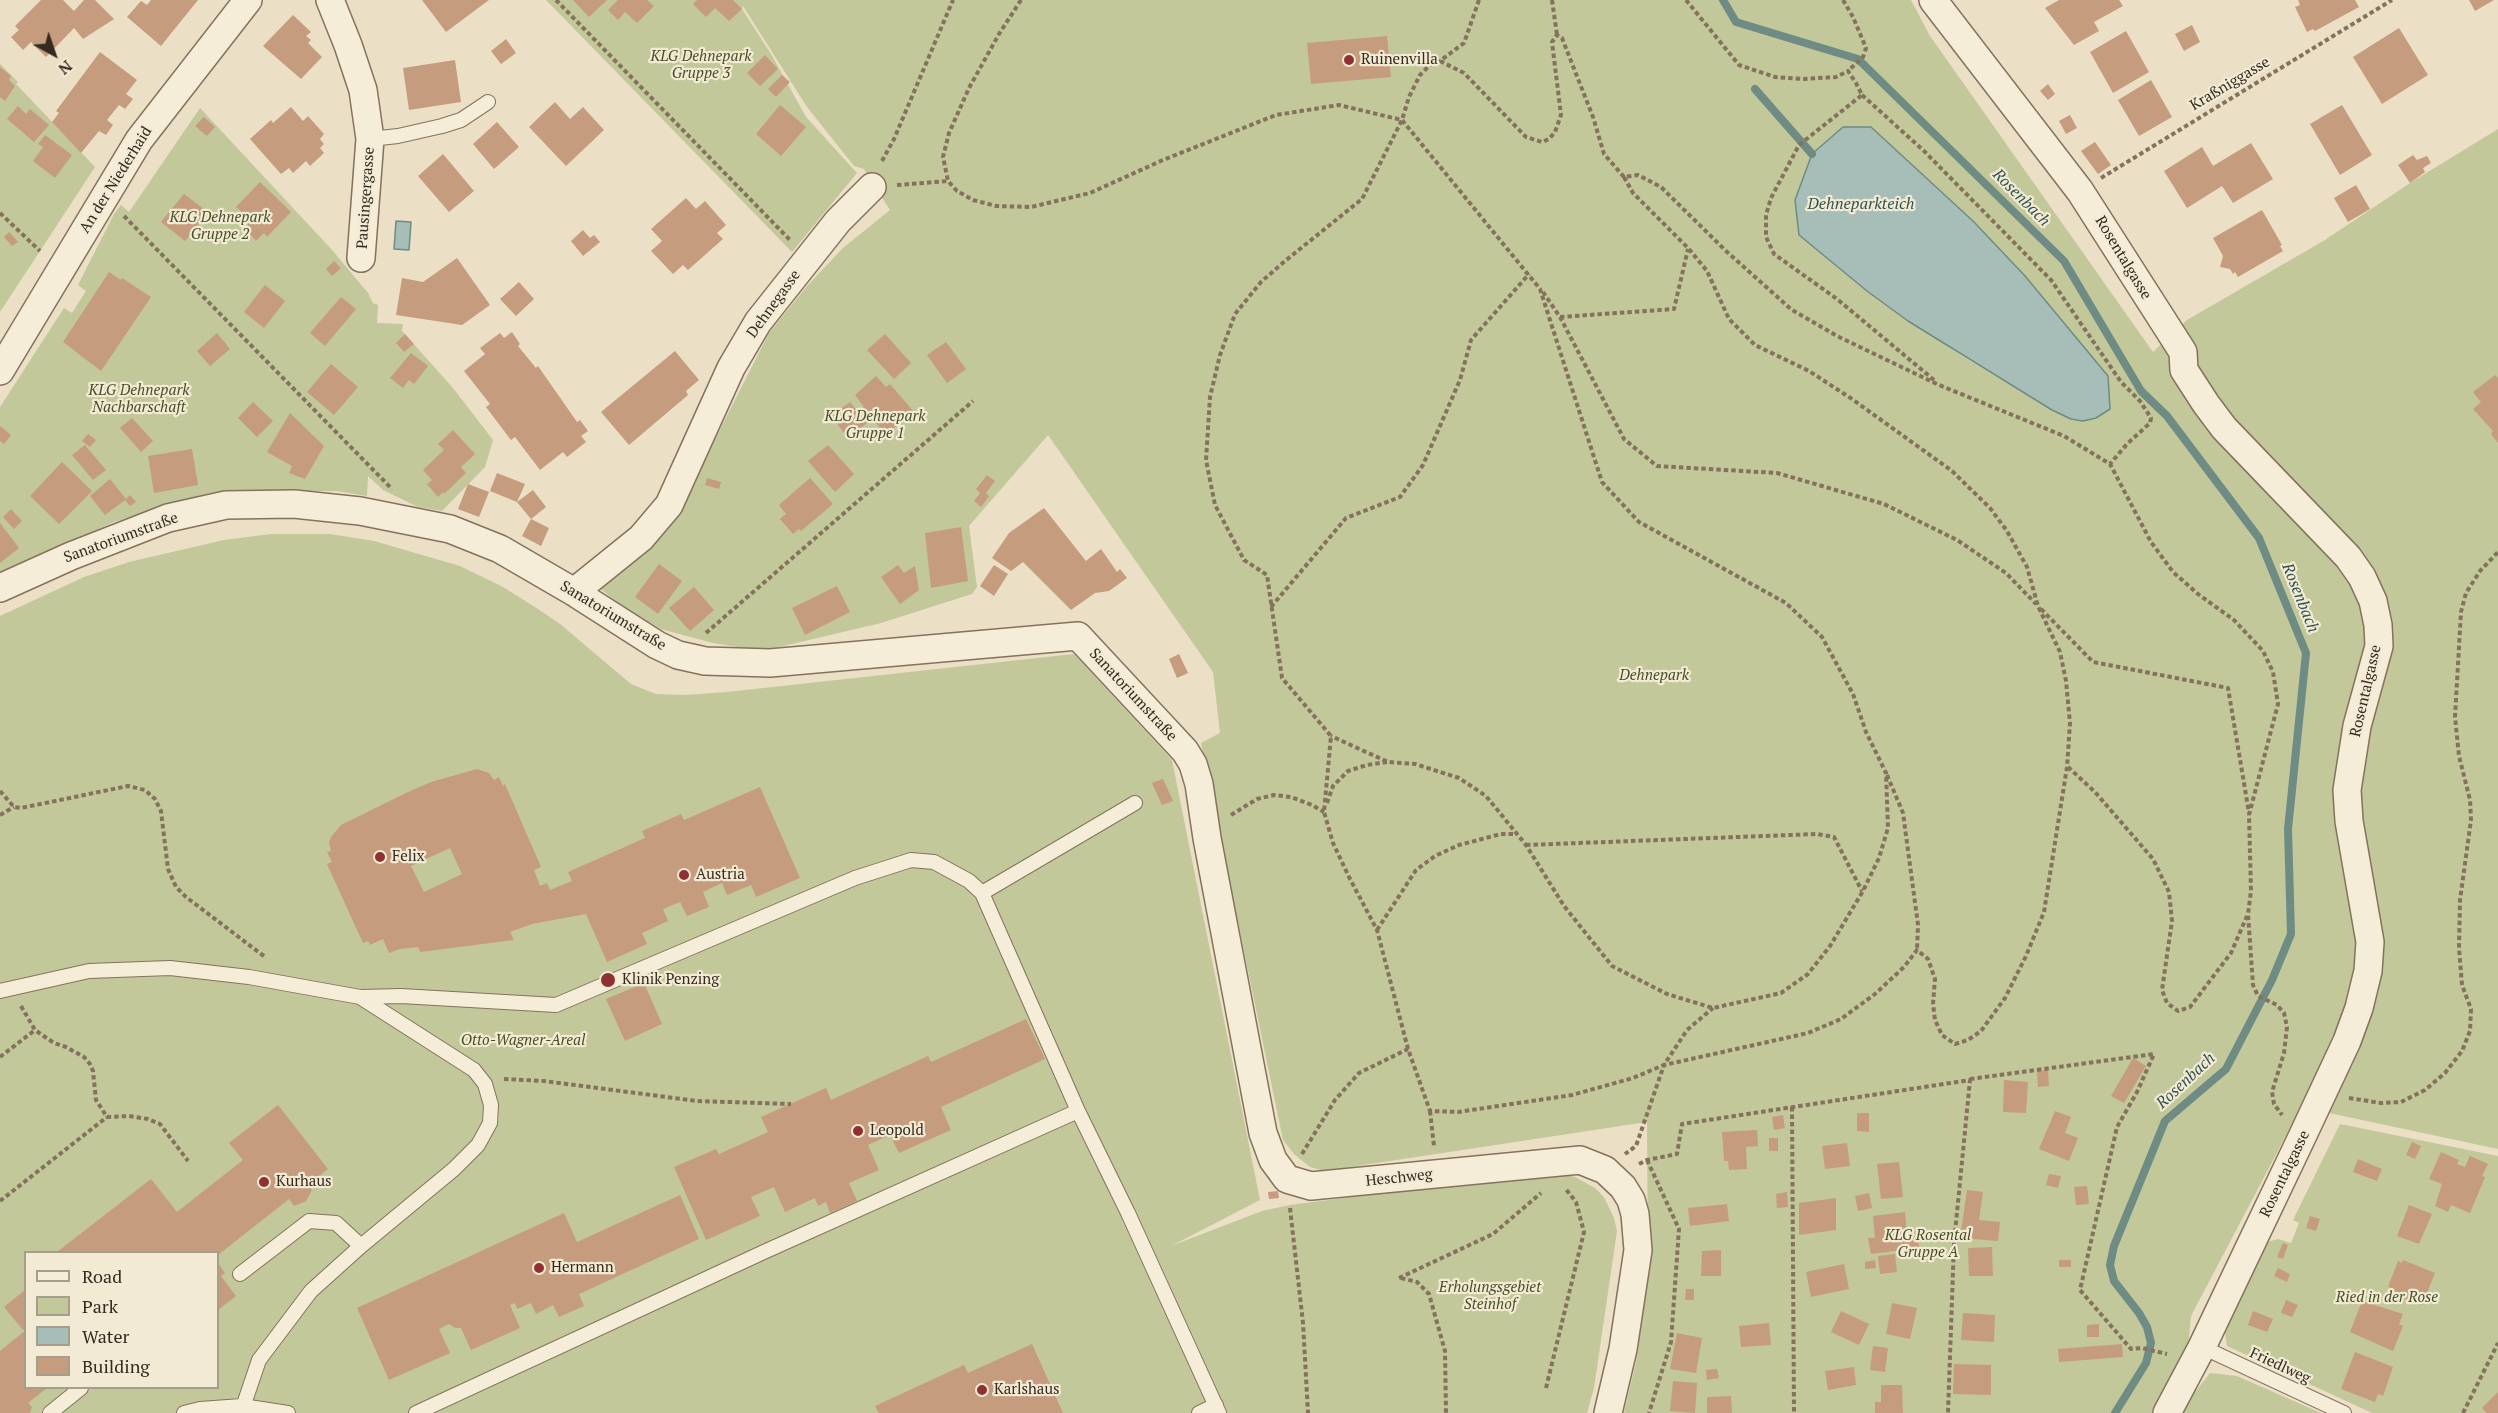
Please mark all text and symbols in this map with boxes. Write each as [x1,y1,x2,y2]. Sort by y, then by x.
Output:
north arrow [24,24,84,84]
park label: KLG Dehnepark Gruppe 3 [651,48,751,83]
place label: Ruinenvilla [1361,51,1438,69]
marker: Ruinenvilla [1342,53,1356,67]
street label: Kraßniggasse [2187,53,2273,115]
text: N [54,55,77,80]
street label: An der Niederhaid [76,124,156,236]
street label: Pausingergasse [353,146,379,250]
water label: Rosenbach [1988,165,2054,231]
water label: Dehneparkteich [1808,194,1914,214]
park label: KLG Dehnepark Gruppe 2 [170,209,270,244]
street label: Rosentalgasse [2091,213,2155,303]
street label: Dehnegasse [743,267,805,341]
park label: KLG Dehnepark Nachbarschaft [89,382,189,417]
park label: KLG Dehnepark Gruppe 1 [825,408,925,443]
street label: Sanatoriumstraße [61,509,181,567]
water label: Rosenbach [2277,560,2323,636]
street label: Sanatoriumstraße [557,577,669,655]
street label: Rosentalgasse [2347,643,2385,739]
street label: Sanatoriumstraße [1085,645,1181,745]
park label: Dehnepark [1619,667,1689,685]
place label: Felix [392,848,425,866]
marker: Felix [373,850,387,864]
place label: Austria [696,866,745,884]
marker: Austria [677,868,691,882]
marker: Klinik Penzing [599,971,617,989]
place label: Klinik Penzing [622,971,719,989]
park label: Otto-Wagner-Areal [461,1032,585,1050]
water label: Rosenbach [2153,1049,2219,1113]
place label: Leopold [870,1122,924,1140]
marker: Leopold [851,1124,865,1138]
street label: Rosentalgasse [2256,1128,2314,1220]
street label: Heschweg [1365,1166,1433,1190]
place label: Kurhaus [276,1173,332,1191]
marker: Kurhaus [257,1175,271,1189]
park label: KLG Rosental Gruppe A [1885,1227,1971,1262]
legend [24,1251,219,1389]
place label: Hermann [551,1259,614,1277]
marker: Hermann [532,1261,546,1275]
text: Road [82,1264,122,1288]
park label: Erholungsgebiet Steinhof [1439,1279,1541,1314]
park label: Ried in der Rose [2336,1289,2438,1307]
text: Park [82,1294,118,1318]
text: Water [82,1324,129,1348]
street label: Friedlweg [2247,1344,2313,1388]
text: Building [82,1354,150,1378]
place label: Karlshaus [994,1381,1060,1399]
marker: Karlshaus [975,1383,989,1397]

